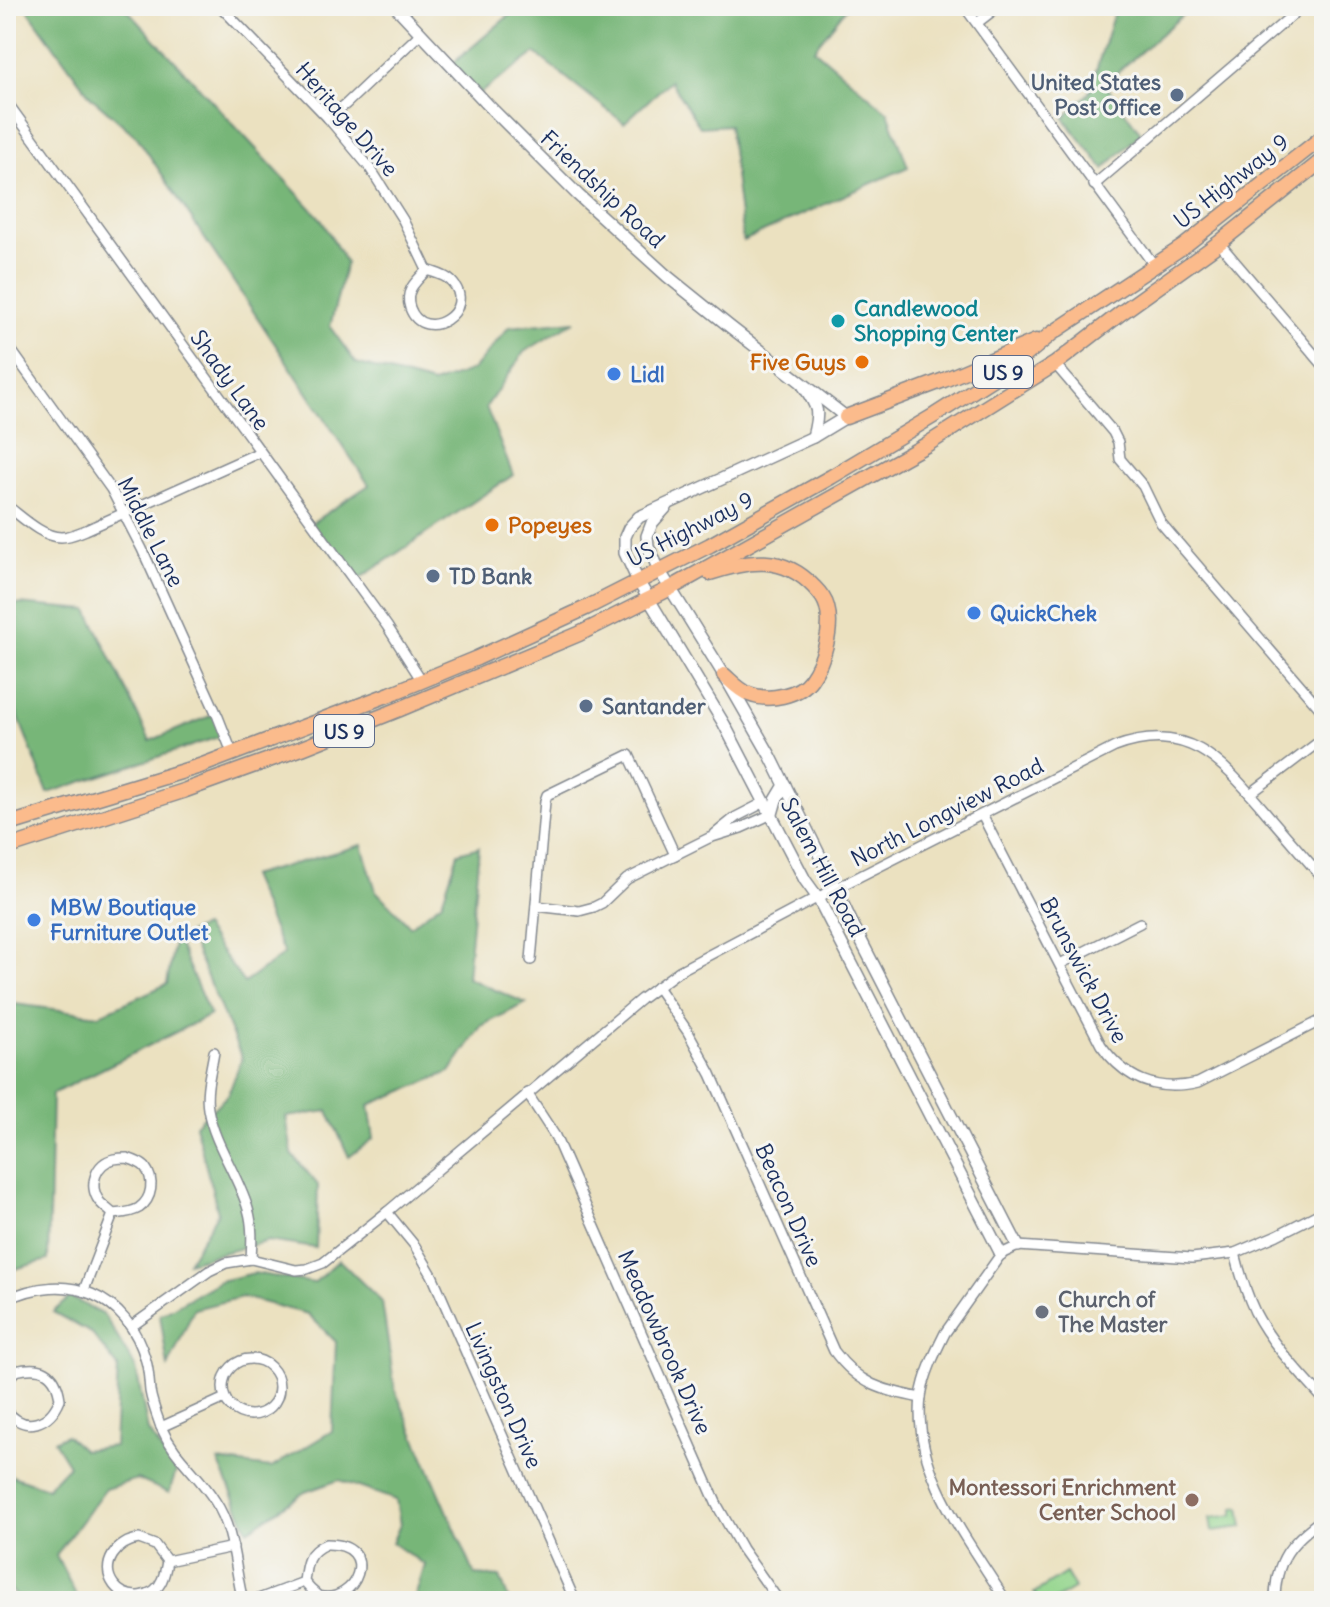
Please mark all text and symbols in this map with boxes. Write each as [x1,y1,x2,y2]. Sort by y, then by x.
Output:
street label: Heritage Drive [290,56,404,182]
place label: United States Post Office [1030,68,1161,121]
marker: United States Post Office [1168,86,1186,104]
street label: Friendship Road [535,124,671,254]
street label: US Highway 9 [1168,127,1294,235]
place label: Candlewood Shopping Center [854,294,1019,347]
marker: Candlewood Shopping Center [829,312,847,330]
street label: Shady Lane [184,324,276,436]
place label: Five Guys [750,348,846,376]
marker: Five Guys [853,353,871,371]
road number: US 9 [973,356,1033,388]
place label: Lidl [630,360,665,388]
marker: Lidl [605,365,623,383]
street label: Middle Lane [111,472,191,592]
street label: US Highway 9 [622,485,758,573]
place label: Popeyes [508,511,592,539]
marker: Popeyes [483,516,501,534]
place label: TD Bank [449,562,532,590]
marker: TD Bank [424,567,442,585]
place label: QuickChek [990,599,1097,627]
marker: QuickChek [965,604,983,622]
place label: Santander [602,692,707,720]
marker: Santander [577,697,595,715]
road number: US 9 [314,715,374,747]
street label: North Longview Road [846,751,1048,873]
street label: Salem Hill Road [775,793,871,941]
street label: Brunswick Drive [1034,892,1134,1048]
place label: MBW Boutique Furniture Outlet [50,893,209,946]
marker: MBW Boutique Furniture Outlet [25,911,43,929]
street label: Beacon Drive [749,1139,829,1271]
street label: Meadowbrook Drive [612,1246,718,1438]
place label: Church of The Master [1058,1285,1169,1338]
marker: Church of The Master [1033,1303,1051,1321]
street label: Livingston Drive [459,1317,549,1473]
place label: Montessori Enrichment Center School [948,1473,1177,1526]
marker: Montessori Enrichment Center School [1183,1491,1201,1509]

